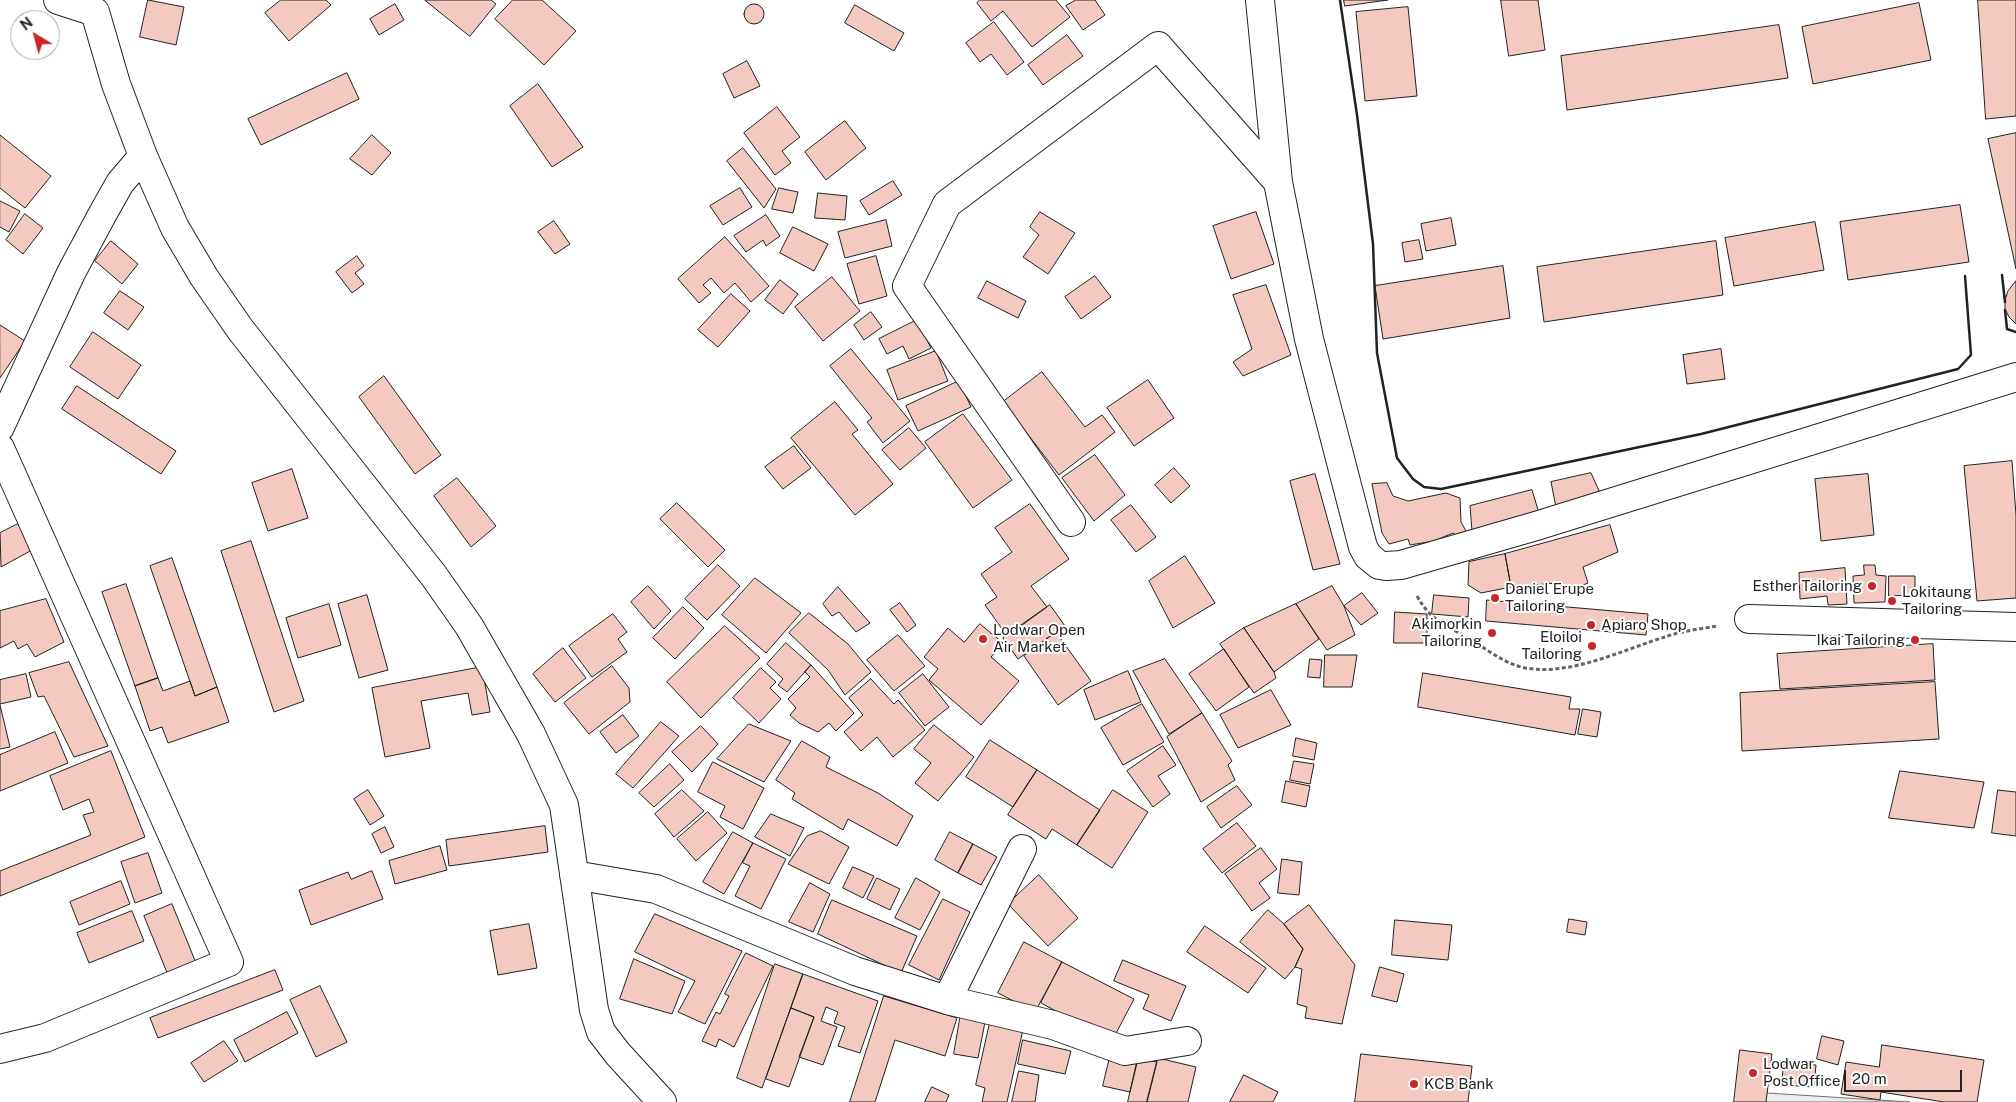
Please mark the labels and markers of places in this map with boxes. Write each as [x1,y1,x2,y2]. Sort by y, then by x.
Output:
place label: Esther Tailoring [1752,577,1862,595]
place label: Daniel Erupe Tailoring [1505,580,1594,615]
marker: Esther Tailoring [1866,580,1878,592]
place label: Lokitaung Tailoring [1902,583,1972,618]
marker: Daniel Erupe Tailoring [1489,592,1501,604]
marker: Lokitaung Tailoring [1886,595,1898,607]
place label: Akimorkin Tailoring [1411,615,1482,650]
place label: Apiaro Shop [1601,616,1687,634]
marker: Apiaro Shop [1585,619,1597,631]
place label: Lodwar Open Air Market [993,621,1085,656]
marker: Akimorkin Tailoring [1486,627,1498,639]
place label: Eloiloi Tailoring [1522,628,1582,663]
place label: Ikai Tailoring [1816,631,1905,649]
marker: Lodwar Open Air Market [977,633,989,645]
marker: Ikai Tailoring [1909,634,1921,646]
marker: Eloiloi Tailoring [1586,640,1598,652]
place label: Lodwar Post Office [1763,1055,1840,1090]
marker: Lodwar Post Office [1747,1067,1759,1079]
place label: KCB Bank [1424,1075,1494,1093]
marker: KCB Bank [1408,1078,1420,1090]

